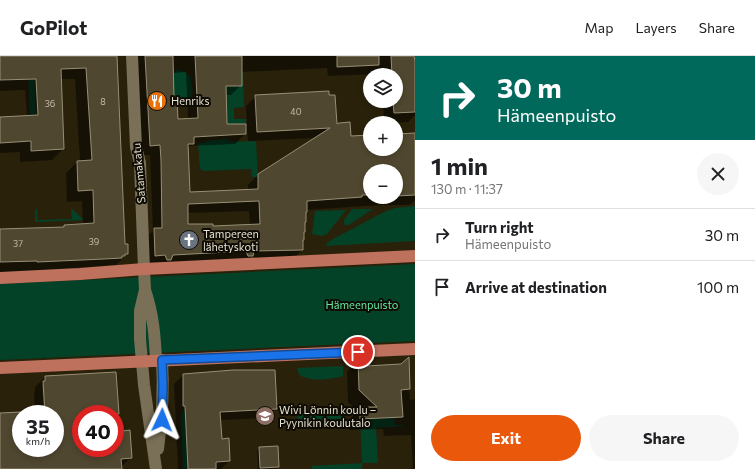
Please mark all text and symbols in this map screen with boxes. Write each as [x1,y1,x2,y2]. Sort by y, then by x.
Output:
text: GoPilot [20,16,87,39]
text: Map [585,19,613,36]
text: Layers [635,19,677,36]
text: Share [699,19,735,36]
map controls [363,68,403,204]
button: layers [363,68,403,108]
text: 30 m [497,70,562,104]
icon: right [431,72,483,124]
restaurant icon: Henriks [146,90,168,112]
place label: Henriks [171,94,210,107]
house number: 8 [100,96,106,107]
house number: 36 [45,98,55,109]
text: Hämeenpuisto [497,104,616,126]
house number: 40 [290,106,302,117]
button: + [363,116,403,156]
street label: Satamakatu [129,142,148,204]
text: 1 min [431,151,488,180]
button: close [697,153,739,195]
button: − [363,164,403,204]
text: 130 m · 11:37 [431,181,503,197]
text: Turn right [465,218,534,236]
icon: right [431,224,453,246]
text: 30 m [705,226,739,244]
place label: Tampereen lähetyskoti [203,227,259,253]
church icon: Tampereen lähetyskoti [178,229,200,251]
house number: 39 [89,236,99,247]
text: Hämeenpuisto [465,236,551,252]
house number: 37 [13,238,23,249]
icon: arrive [431,276,453,298]
text: Arrive at destination [465,278,607,296]
text: 100 m [697,278,739,296]
park label: Hämeenpuisto [326,298,399,311]
pin [341,335,375,369]
icon: arrive [347,341,369,363]
position arrow [141,399,183,441]
place label: Wivi Lönnin koulu – Pyynikin koulutalo [279,403,376,429]
speed limit sign: 40 [72,405,124,457]
school or university icon: Wivi Lönnin koulu – Pyynikin koulutalo [254,405,276,427]
text: 35 [26,414,50,438]
button: Exit [431,415,581,461]
button: Share [589,415,739,461]
text: km/h [26,435,50,447]

